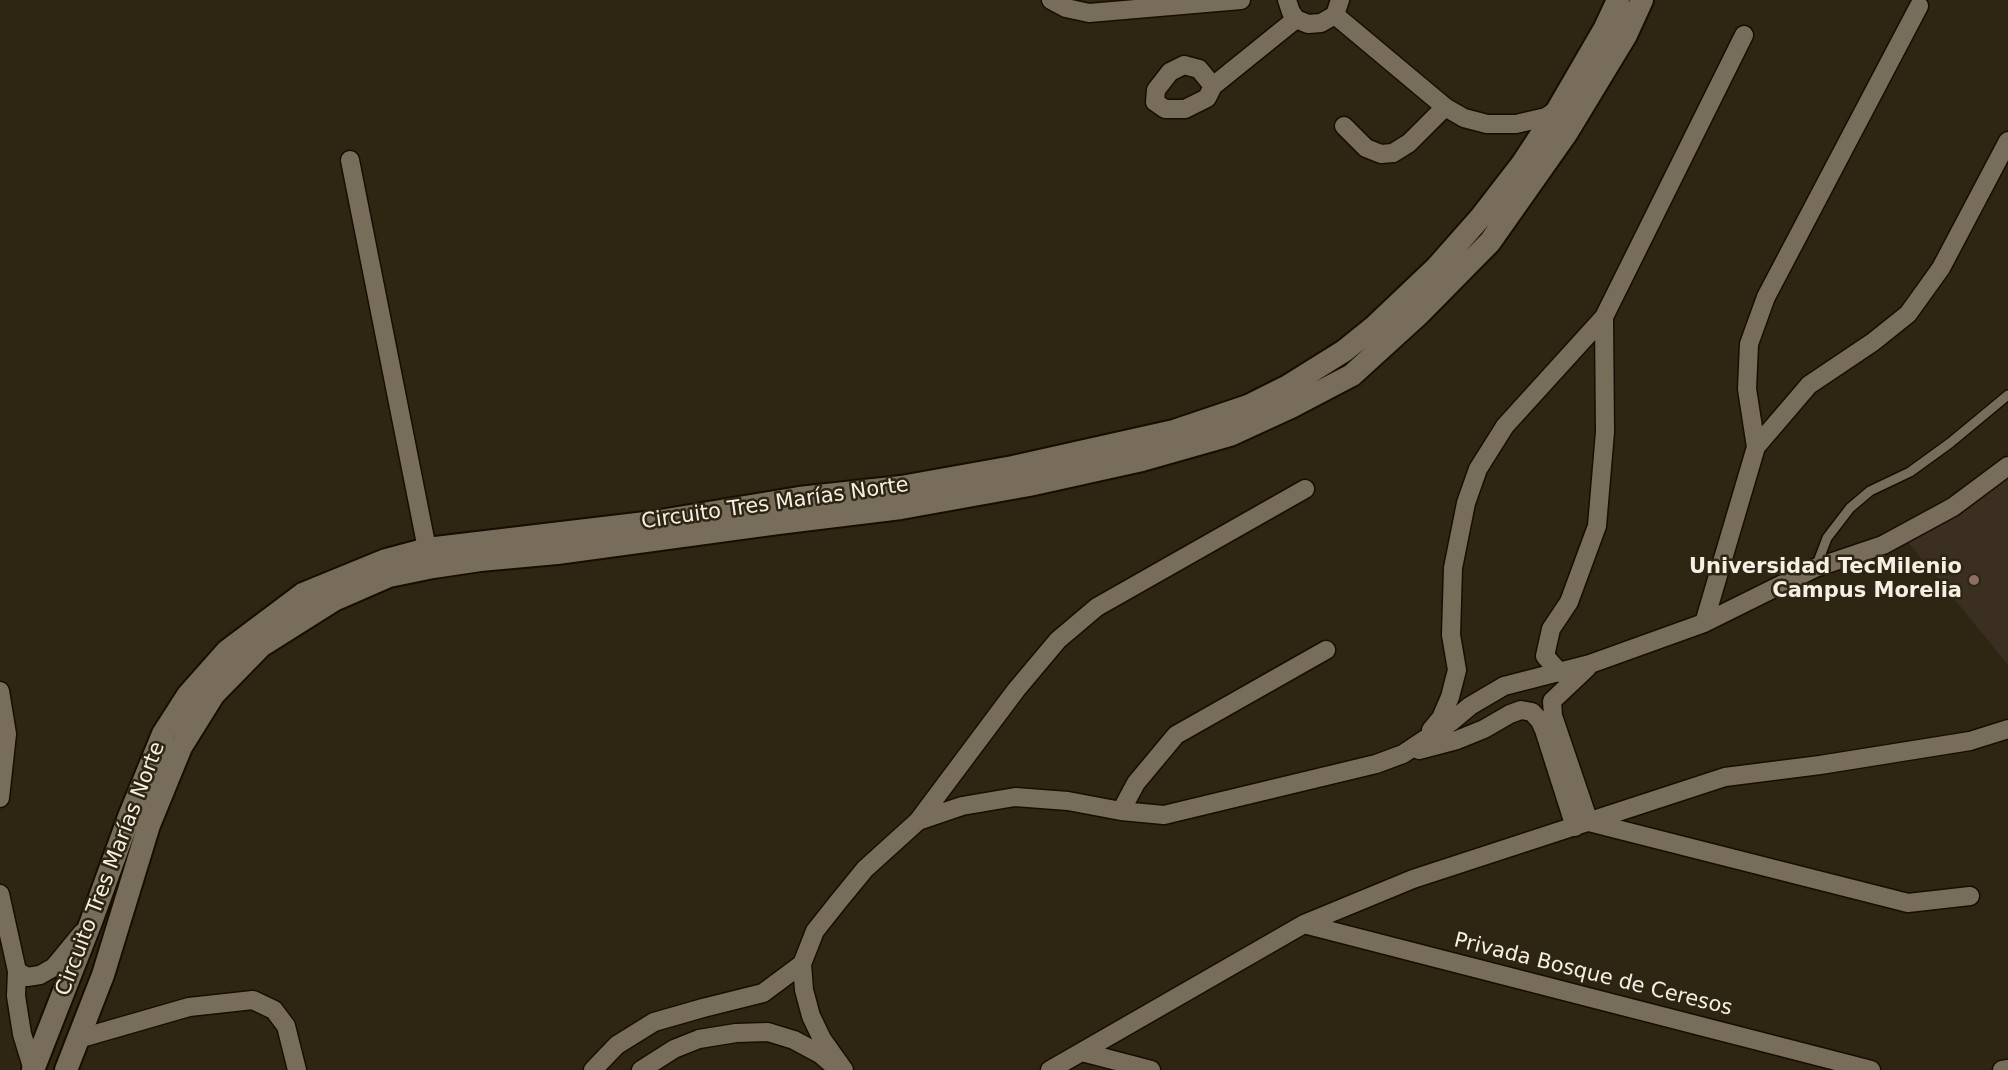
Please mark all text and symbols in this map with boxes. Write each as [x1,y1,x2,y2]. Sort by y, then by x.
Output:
street label: Circuito Tres Marías Norte [640,473,910,535]
place label: Universidad TecMilenio Campus Morelia [1689,555,1962,605]
marker: Universidad TecMilenio Campus Morelia [1967,573,1981,587]
street label: Circuito Tres Marías Norte [51,739,171,999]
street label: Privada Bosque de Ceresos [1451,928,1735,1022]

